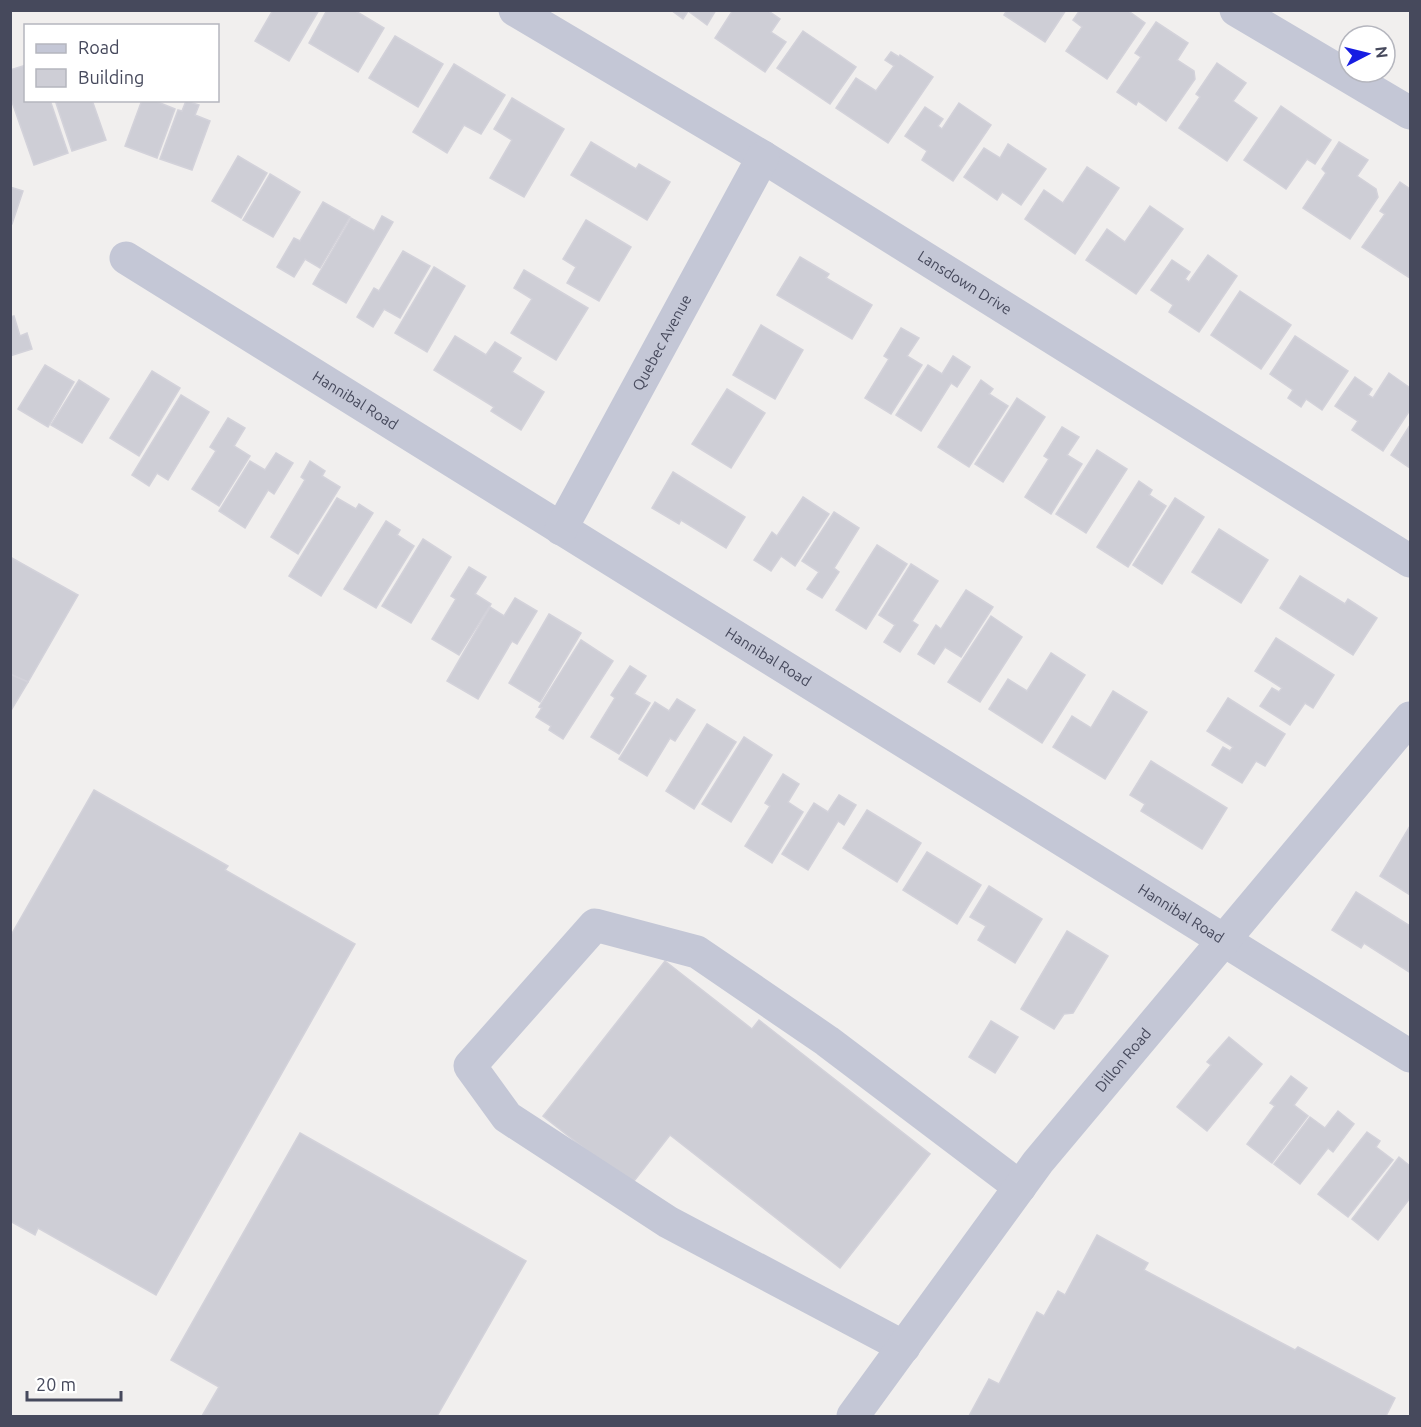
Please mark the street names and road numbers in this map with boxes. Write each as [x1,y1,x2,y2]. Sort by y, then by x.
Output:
street label: Lansdown Drive [915,247,1015,318]
street label: Quebec Avenue [629,292,695,393]
street label: Hannibal Road [310,367,401,433]
street label: Hannibal Road [722,624,814,690]
street label: Hannibal Road [1135,880,1227,946]
street label: Dillon Road [1091,1025,1154,1095]

